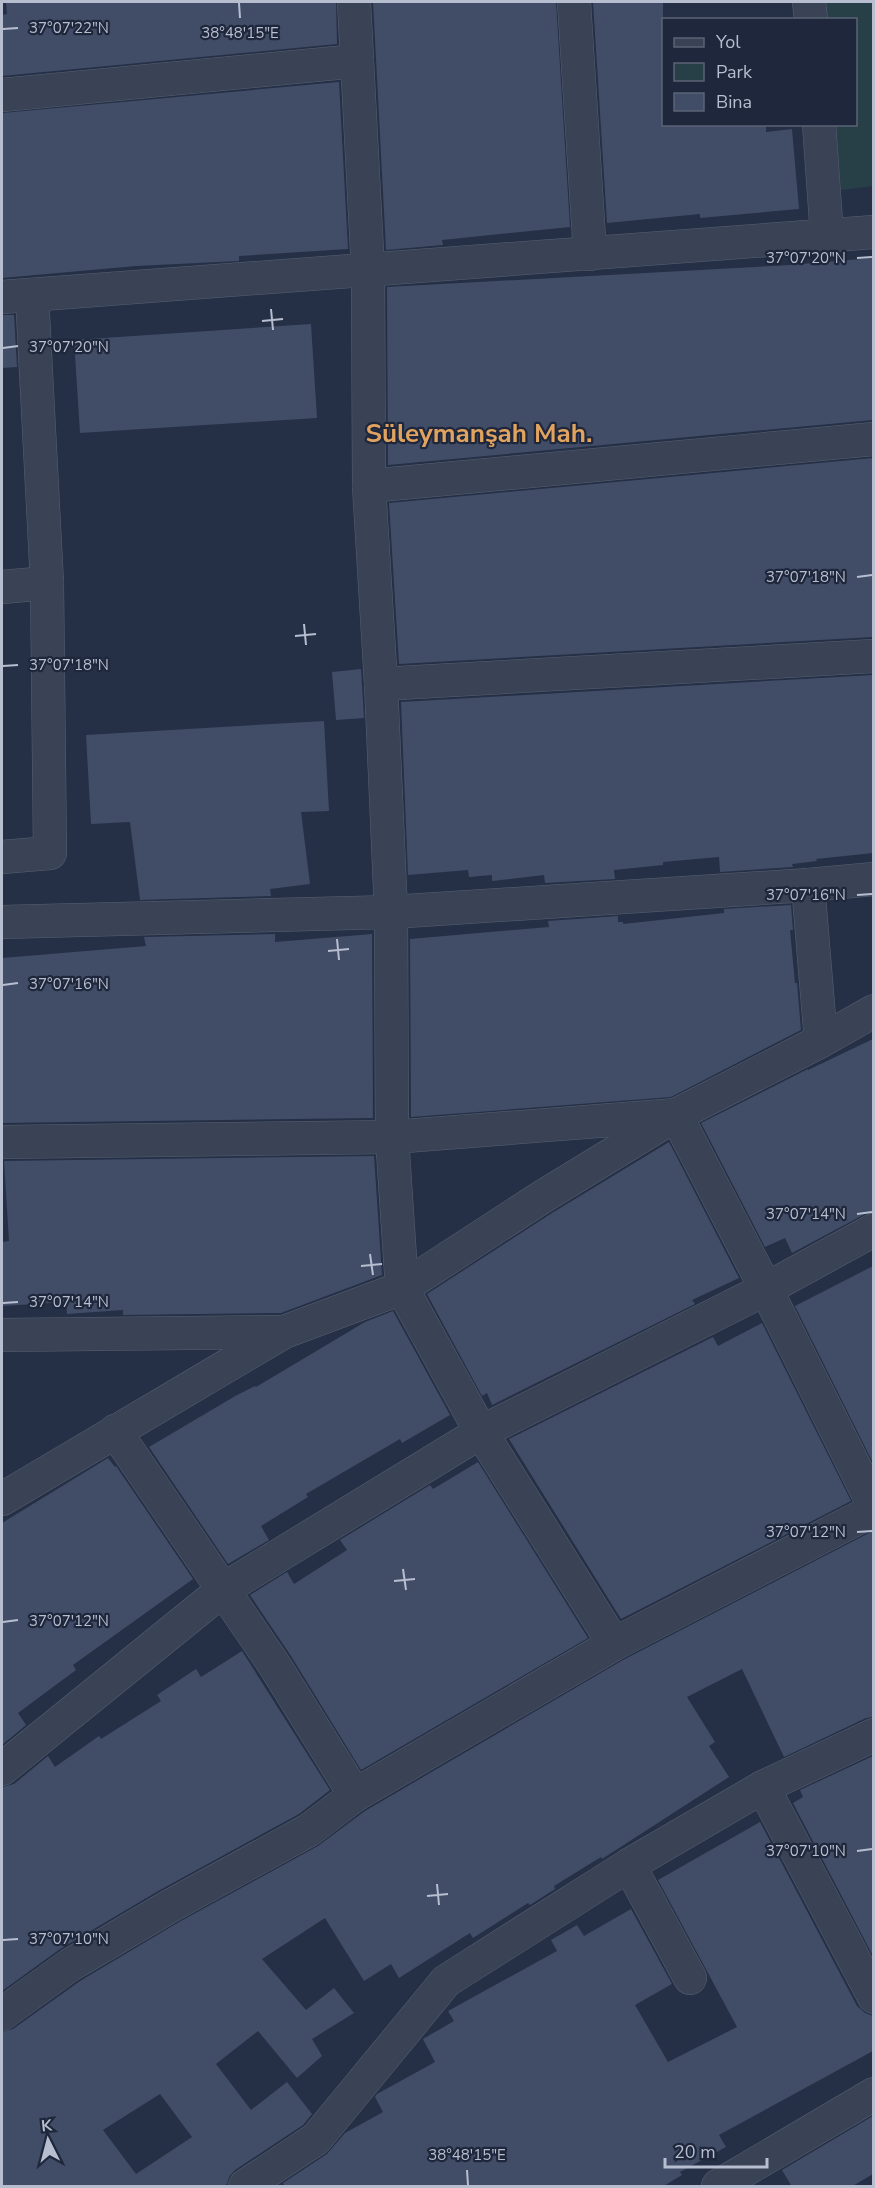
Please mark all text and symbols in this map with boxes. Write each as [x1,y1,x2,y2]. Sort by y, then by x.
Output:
text: 37°07'22"N [29,18,109,38]
legend [662,18,857,126]
text: 38°48'15"E [201,23,279,43]
text: Yol [715,30,741,54]
text: Park [716,60,753,84]
text: Bina [716,90,752,114]
text: 37°07'20"N [766,248,846,268]
text: 37°07'20"N [29,337,109,357]
district label: Süleymanşah Mah. [365,416,593,451]
text: 37°07'18"N [766,567,846,587]
text: 37°07'18"N [29,655,109,675]
text: 37°07'16"N [766,885,846,905]
text: 37°07'16"N [29,974,109,994]
text: 37°07'14"N [766,1204,846,1224]
text: 37°07'14"N [29,1292,109,1312]
text: 37°07'12"N [766,1522,846,1542]
text: 37°07'12"N [29,1611,109,1631]
text: 37°07'10"N [766,1841,846,1861]
text: 37°07'10"N [29,1929,109,1949]
north arrow [18,2110,78,2170]
text: K [40,2114,54,2138]
scale bar [665,2131,767,2169]
text: 20 m [674,2140,716,2164]
text: 38°48'15"E [428,2145,506,2165]

